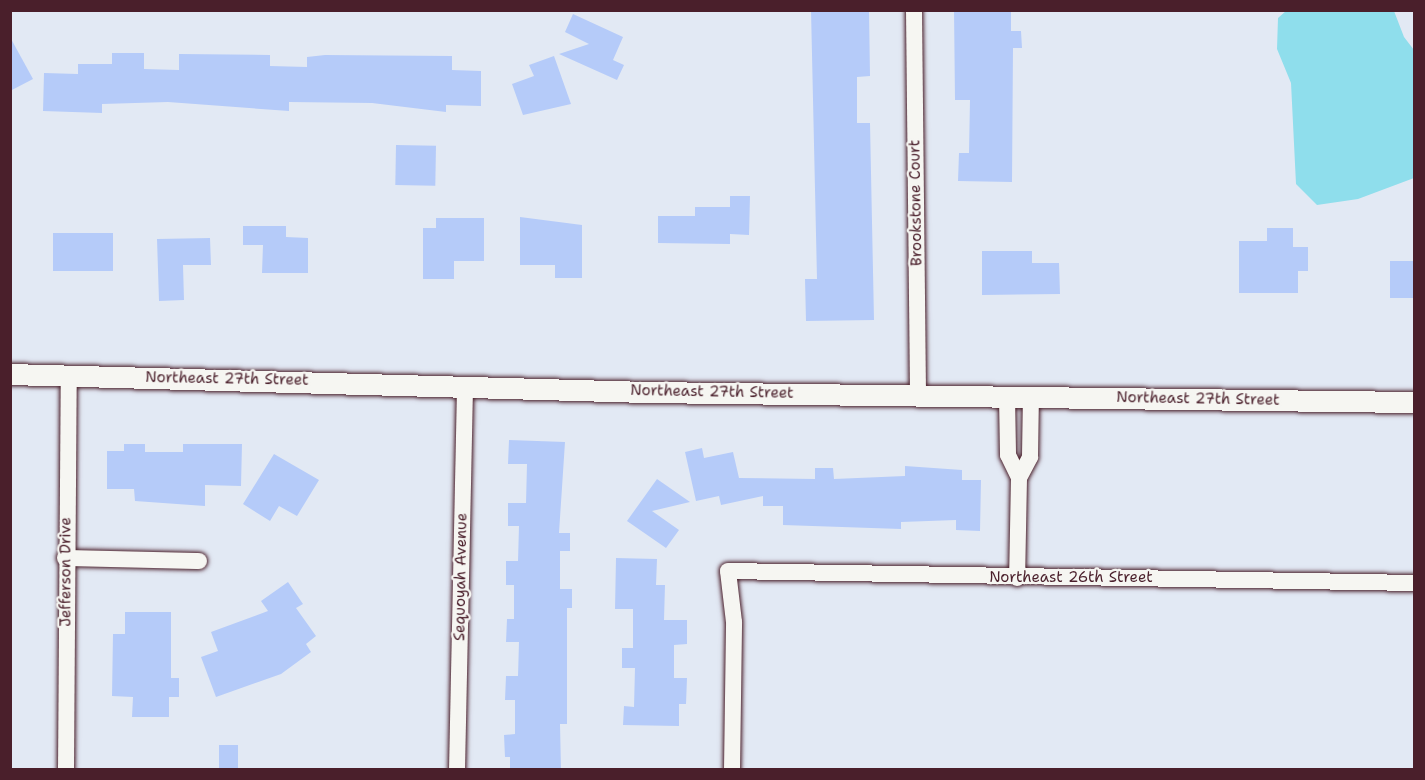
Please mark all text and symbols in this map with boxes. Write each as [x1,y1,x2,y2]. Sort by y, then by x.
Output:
street label: Brookstone Court [906,140,926,266]
street label: Northeast 27th Street [145,369,309,389]
street label: Northeast 27th Street [630,382,794,402]
street label: Northeast 27th Street [1116,389,1280,409]
street label: Sequoyah Avenue [451,513,471,641]
street label: Jefferson Drive [57,517,75,627]
street label: Northeast 26th Street [989,569,1153,587]

